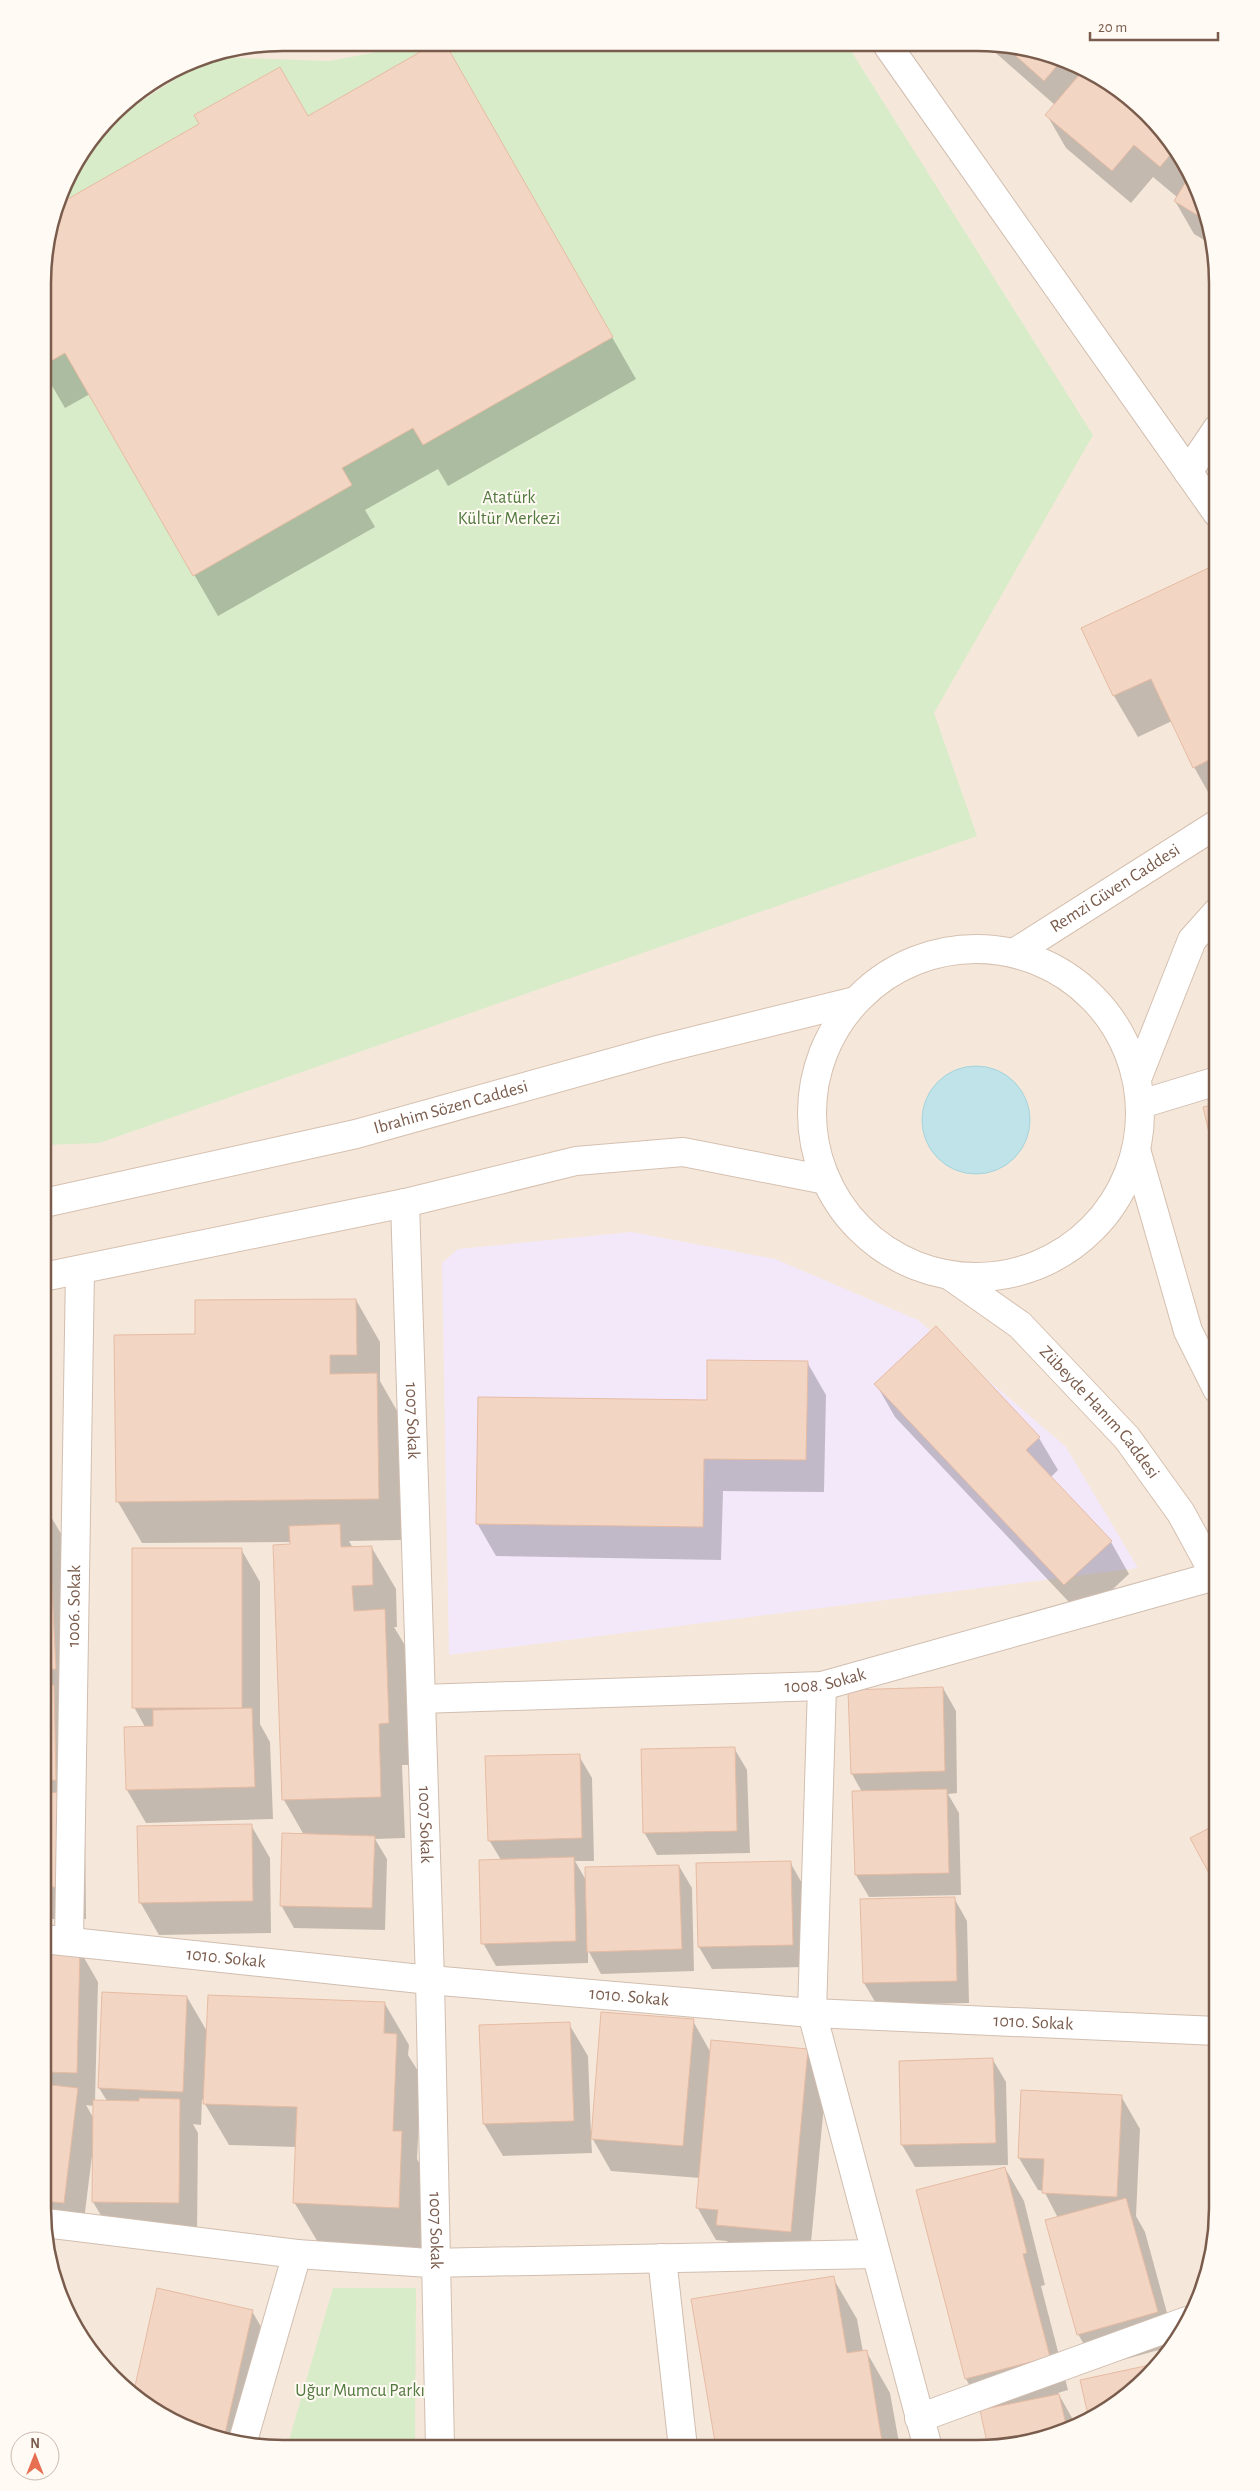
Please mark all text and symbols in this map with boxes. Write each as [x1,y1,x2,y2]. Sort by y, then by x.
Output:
scale bar [1090,10,1218,42]
text: 20 m [1098,20,1127,35]
park label: Atatürk Kültür Merkezi [458,489,560,528]
street label: Remzi Güven Caddesi [1047,841,1183,936]
street label: Ibrahim Sözen Caddesi [372,1078,530,1138]
street label: Zübeyde Hanım Caddesi [1036,1343,1162,1482]
street label: 1007 Sokak [402,1382,422,1461]
street label: 1006. Sokak [65,1564,84,1647]
street label: 1008. Sokak [784,1665,868,1696]
street label: 1007 Sokak [415,1786,435,1864]
street label: 1010. Sokak [185,1945,267,1972]
street label: 1010. Sokak [588,1985,670,2010]
street label: 1010. Sokak [993,2012,1074,2034]
street label: 1007 Sokak [426,2192,445,2270]
park label: Uğur Mumcu Parkı [295,2382,425,2400]
north arrow [10,2431,60,2481]
text: N [30,2437,40,2451]

